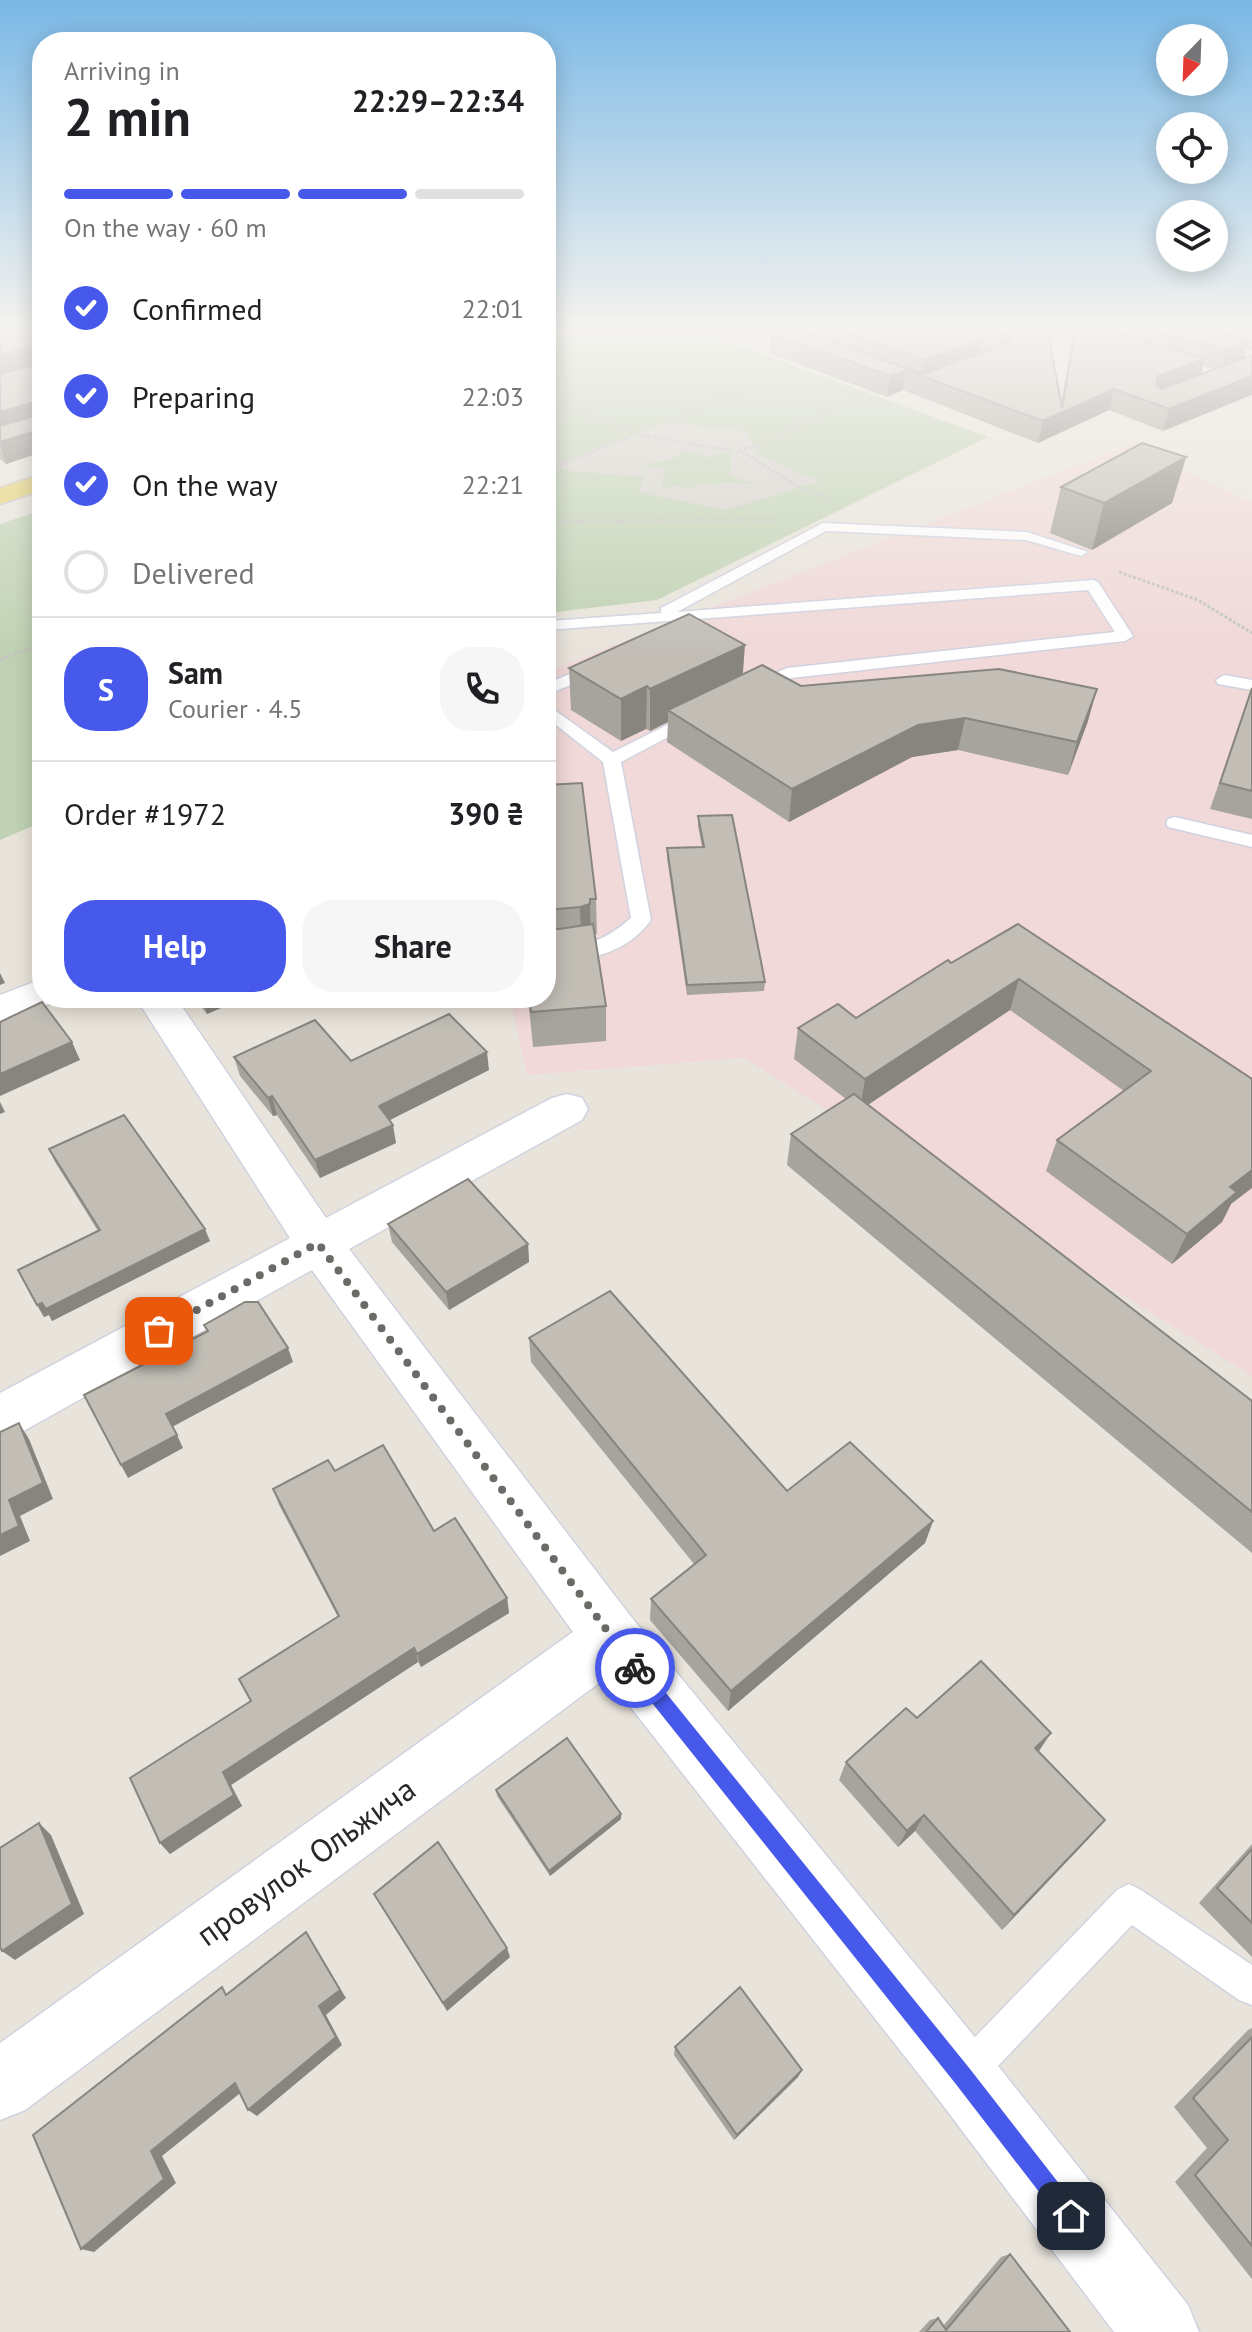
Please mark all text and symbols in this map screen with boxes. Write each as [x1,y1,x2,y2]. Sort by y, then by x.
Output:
north arrow [1156,24,1228,96]
map controls [1156,24,1228,272]
text: Arriving in [64,54,180,87]
text: 22:29–22:34 [352,81,524,120]
text: 2 min [64,83,191,150]
button: locate [1156,112,1228,184]
button: layers [1156,200,1228,272]
text: On the way · 60 m [64,211,267,244]
icon: check [64,286,108,330]
text: Confirmed [132,289,263,328]
text: 22:01 [462,292,524,325]
icon: check [64,374,108,418]
text: Preparing [132,377,255,416]
text: 22:03 [462,380,524,413]
icon: check [64,462,108,506]
text: On the way [132,465,278,504]
text: 22:21 [462,468,524,501]
text: Delivered [132,553,255,592]
button: phone [440,647,524,731]
text: Sam [168,653,223,692]
text: S [98,670,114,709]
text: Courier · 4.5 [168,692,302,725]
text: Order #1972 [64,794,226,833]
text: 390 ₴ [448,794,524,833]
button: Help [64,900,286,992]
button: Share [302,900,524,992]
pin [125,1297,193,1365]
icon: bag [137,1309,181,1353]
courier [595,1628,675,1708]
icon: bike [613,1646,657,1690]
street label: провулок Ольжича [187,1767,423,1955]
pin [1037,2182,1105,2250]
icon: home [1049,2194,1093,2238]

